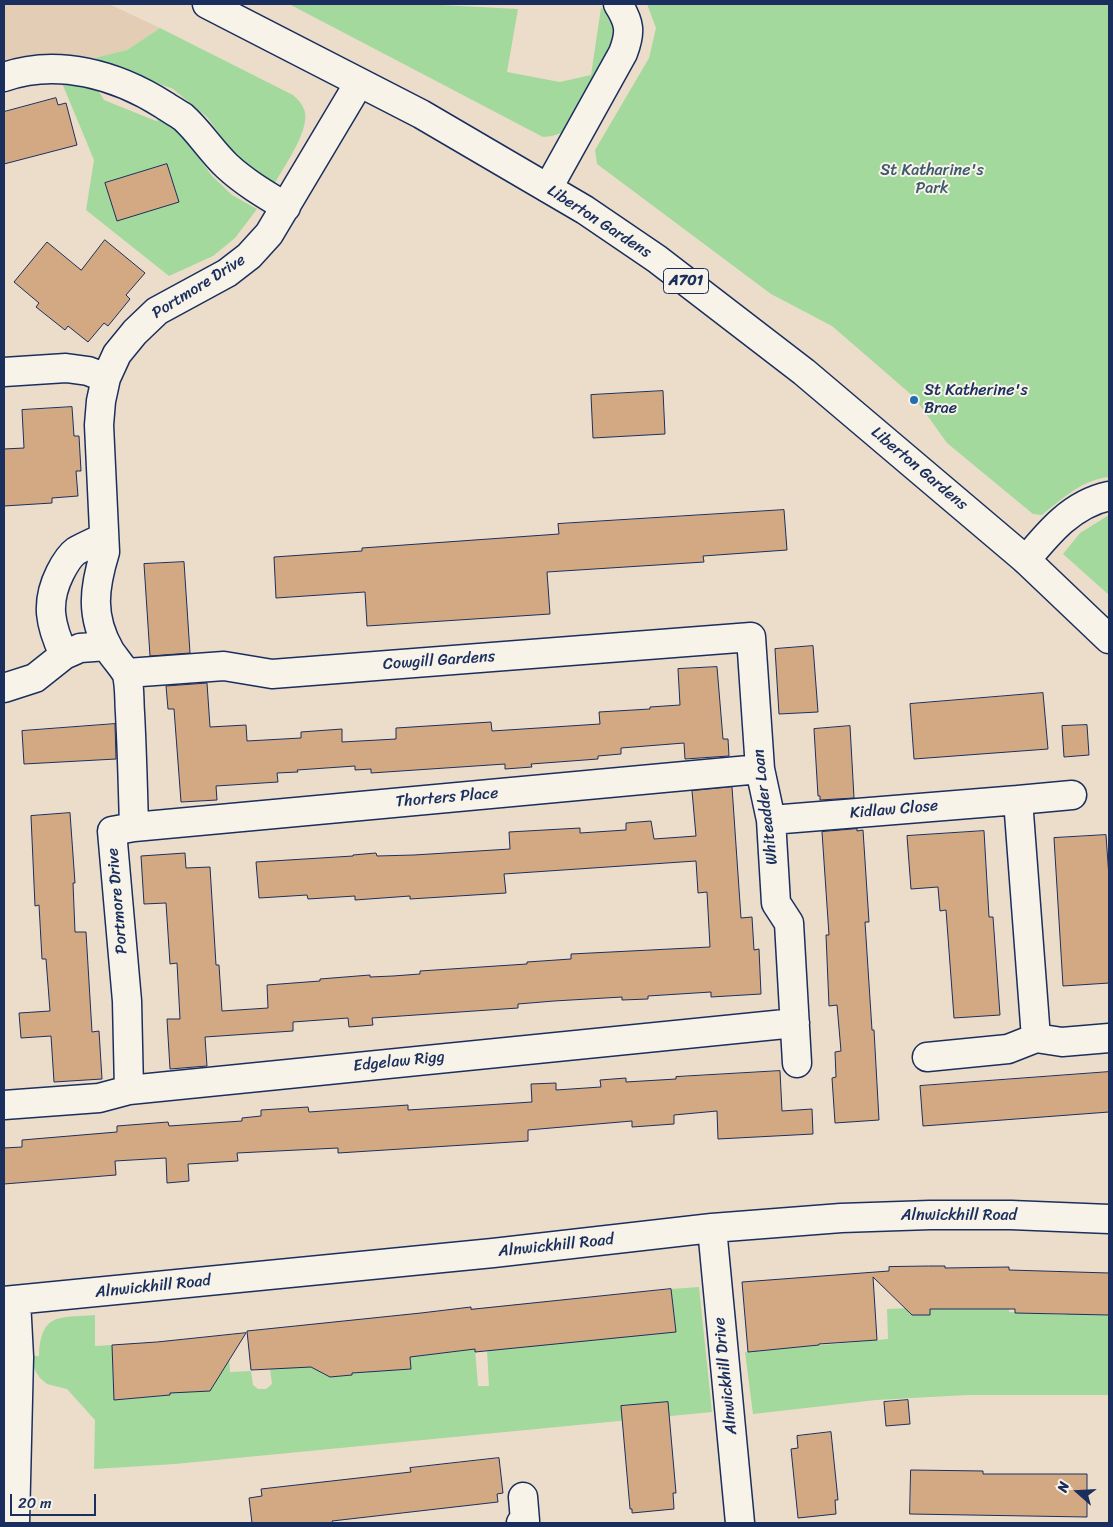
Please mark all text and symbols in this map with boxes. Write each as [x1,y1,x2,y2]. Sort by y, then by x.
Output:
park label: St Katharine's Park [880,161,984,199]
street label: Liberton Gardens [544,181,654,263]
street label: Portmore Drive [149,251,249,323]
road number: A701 [664,268,708,294]
place label: St Katherine's Brae [924,381,1028,419]
marker: St Katherine's Brae [908,394,920,406]
street label: Liberton Gardens [867,423,971,515]
street label: Cowgill Gardens [382,648,496,674]
street label: Whiteadder Loan [749,748,783,866]
street label: Thorters Place [395,784,499,812]
street label: Kidlaw Close [849,797,939,823]
street label: Portmore Drive [104,847,132,955]
street label: Edgelaw Rigg [352,1048,446,1076]
street label: Alnwickhill Road [901,1206,1017,1226]
street label: Alnwickhill Road [497,1230,615,1262]
street label: Alnwickhill Road [94,1271,212,1303]
street label: Alnwickhill Drive [710,1316,742,1436]
north arrow [1053,1467,1103,1517]
text: N [1050,1478,1077,1496]
scale bar [12,1484,99,1516]
text: 20 m [18,1490,52,1516]

